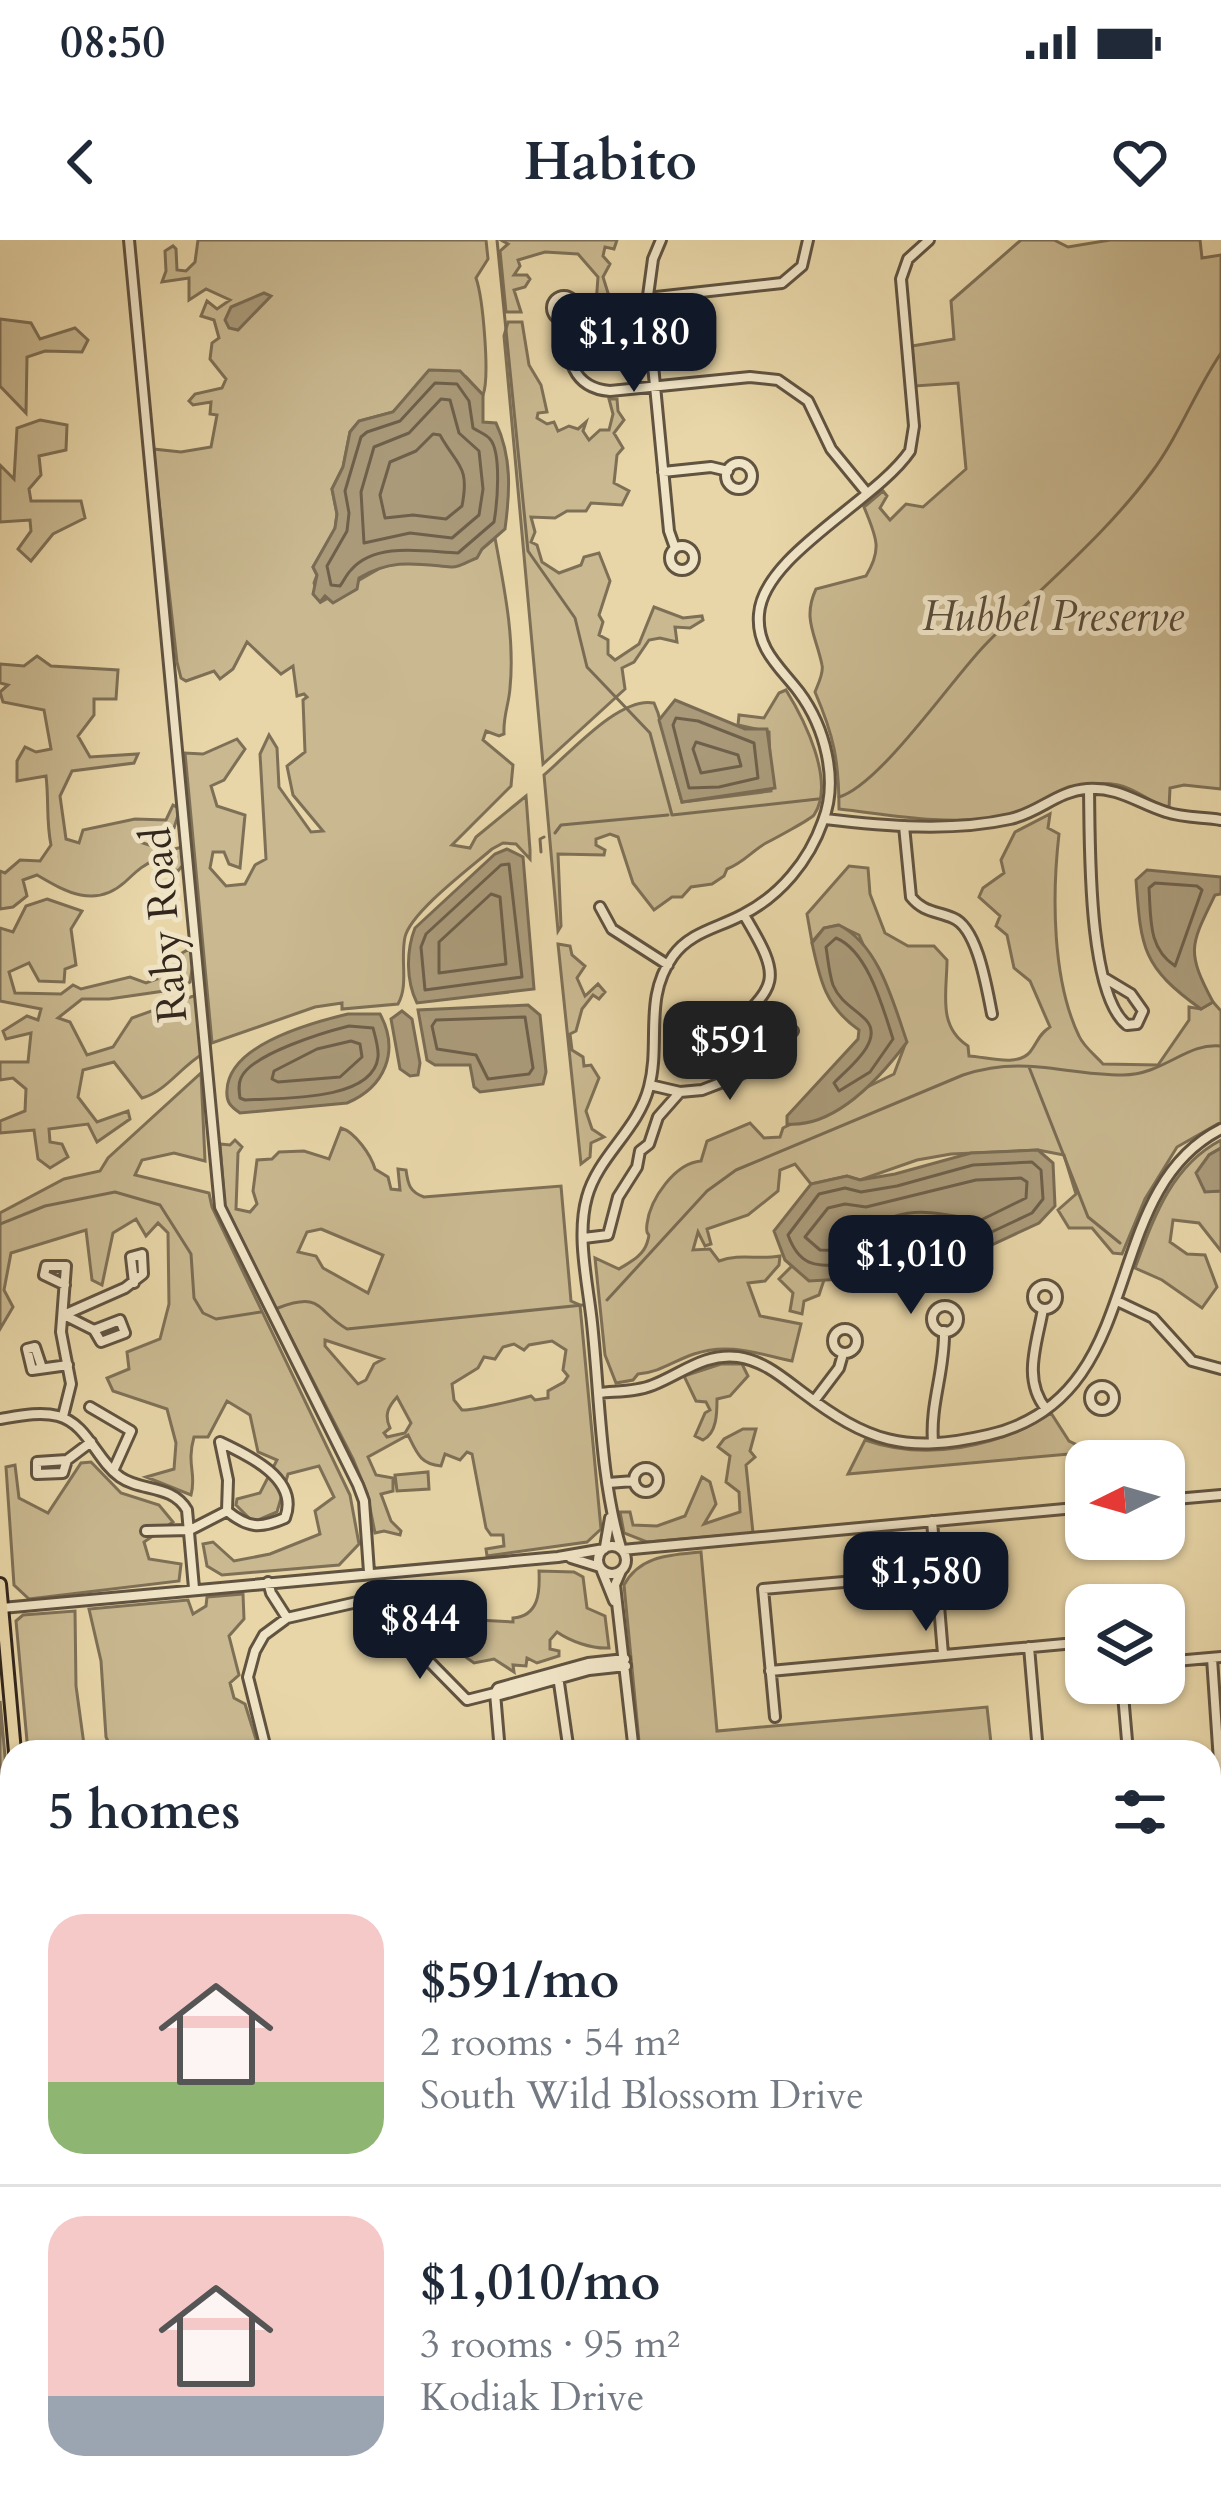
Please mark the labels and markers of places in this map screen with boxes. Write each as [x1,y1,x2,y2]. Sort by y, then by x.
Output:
pin: $1,180 [536,293,732,395]
pin: $591 [659,1001,801,1103]
pin: $1,010 [813,1215,1009,1317]
pin: $1,580 [828,1532,1024,1634]
pin: $844 [349,1580,491,1682]

